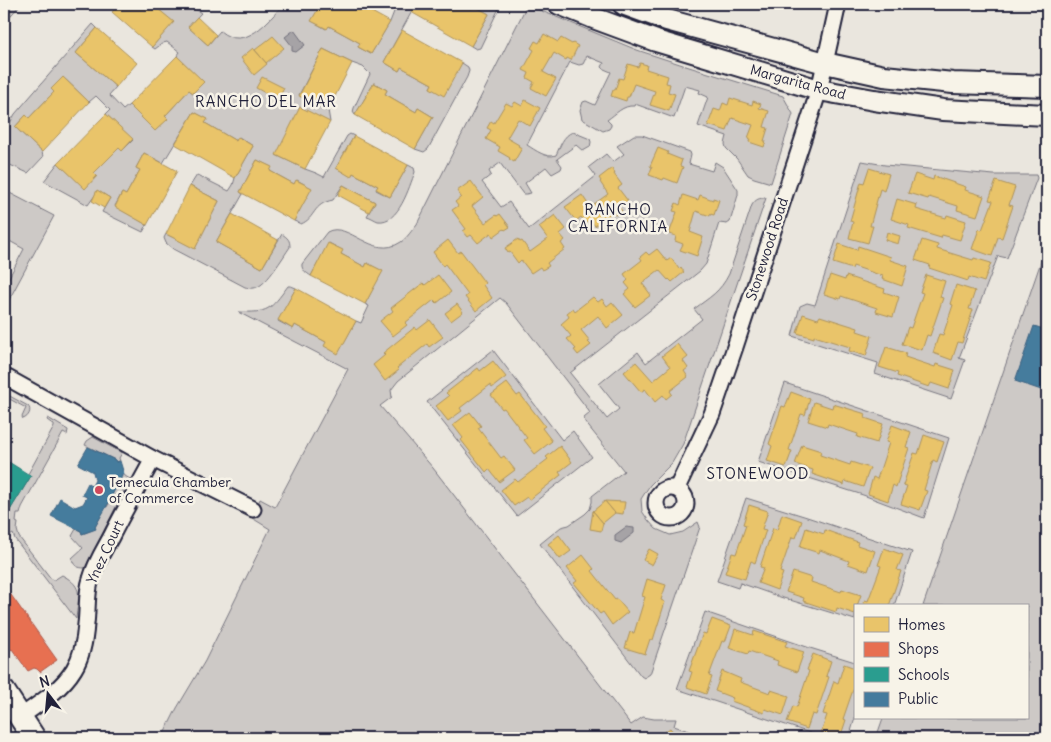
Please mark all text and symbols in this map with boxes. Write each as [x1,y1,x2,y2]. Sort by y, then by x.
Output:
street label: Margarita Road [748,61,848,103]
district label: RANCHO DEL MAR [195,92,337,111]
street label: Stonewood Road [742,195,792,303]
district label: RANCHO CALIFORNIA [568,200,668,236]
district label: STONEWOOD [706,464,810,483]
place label: Temecula Chamber of Commerce [109,473,231,507]
marker: Temecula Chamber of Commerce [93,484,105,496]
street label: Ynez Court [82,517,128,587]
legend [854,604,1028,720]
text: Homes [898,615,945,634]
text: Shops [898,639,939,658]
text: Schools [898,665,950,684]
north arrow [22,670,72,720]
text: N [37,672,52,691]
text: Public [898,689,939,708]

